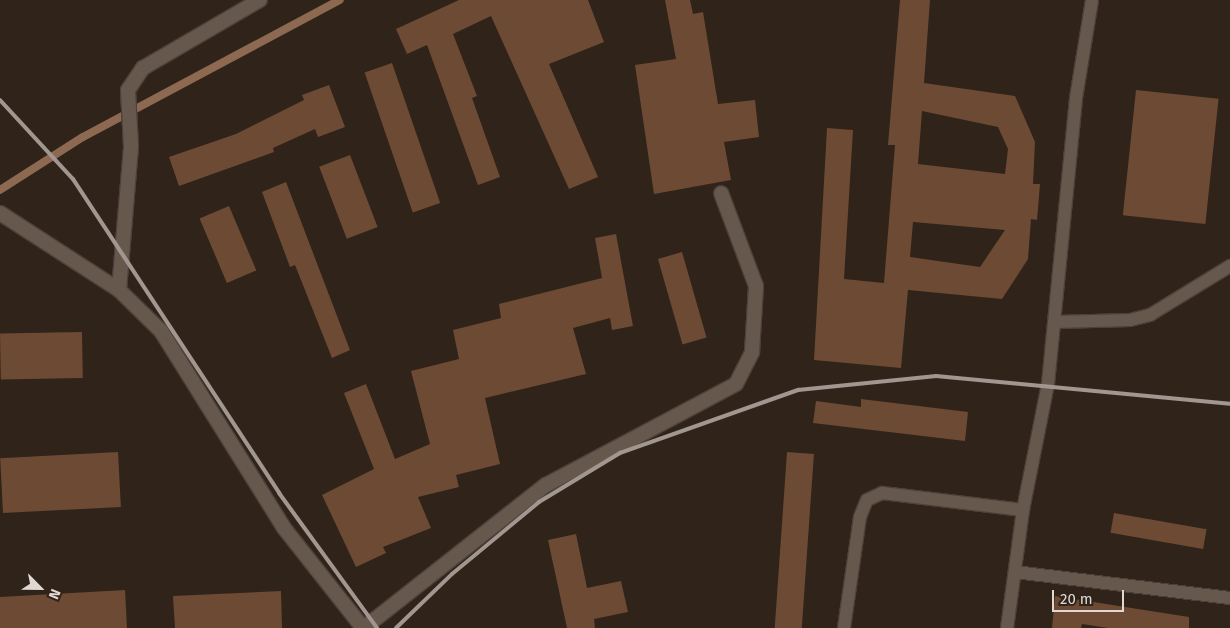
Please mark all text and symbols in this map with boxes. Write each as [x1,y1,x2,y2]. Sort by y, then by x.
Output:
north arrow [15,563,65,613]
scale bar [1055,580,1128,612]
text: N [45,586,64,602]
text: 20 m [1060,590,1093,608]

